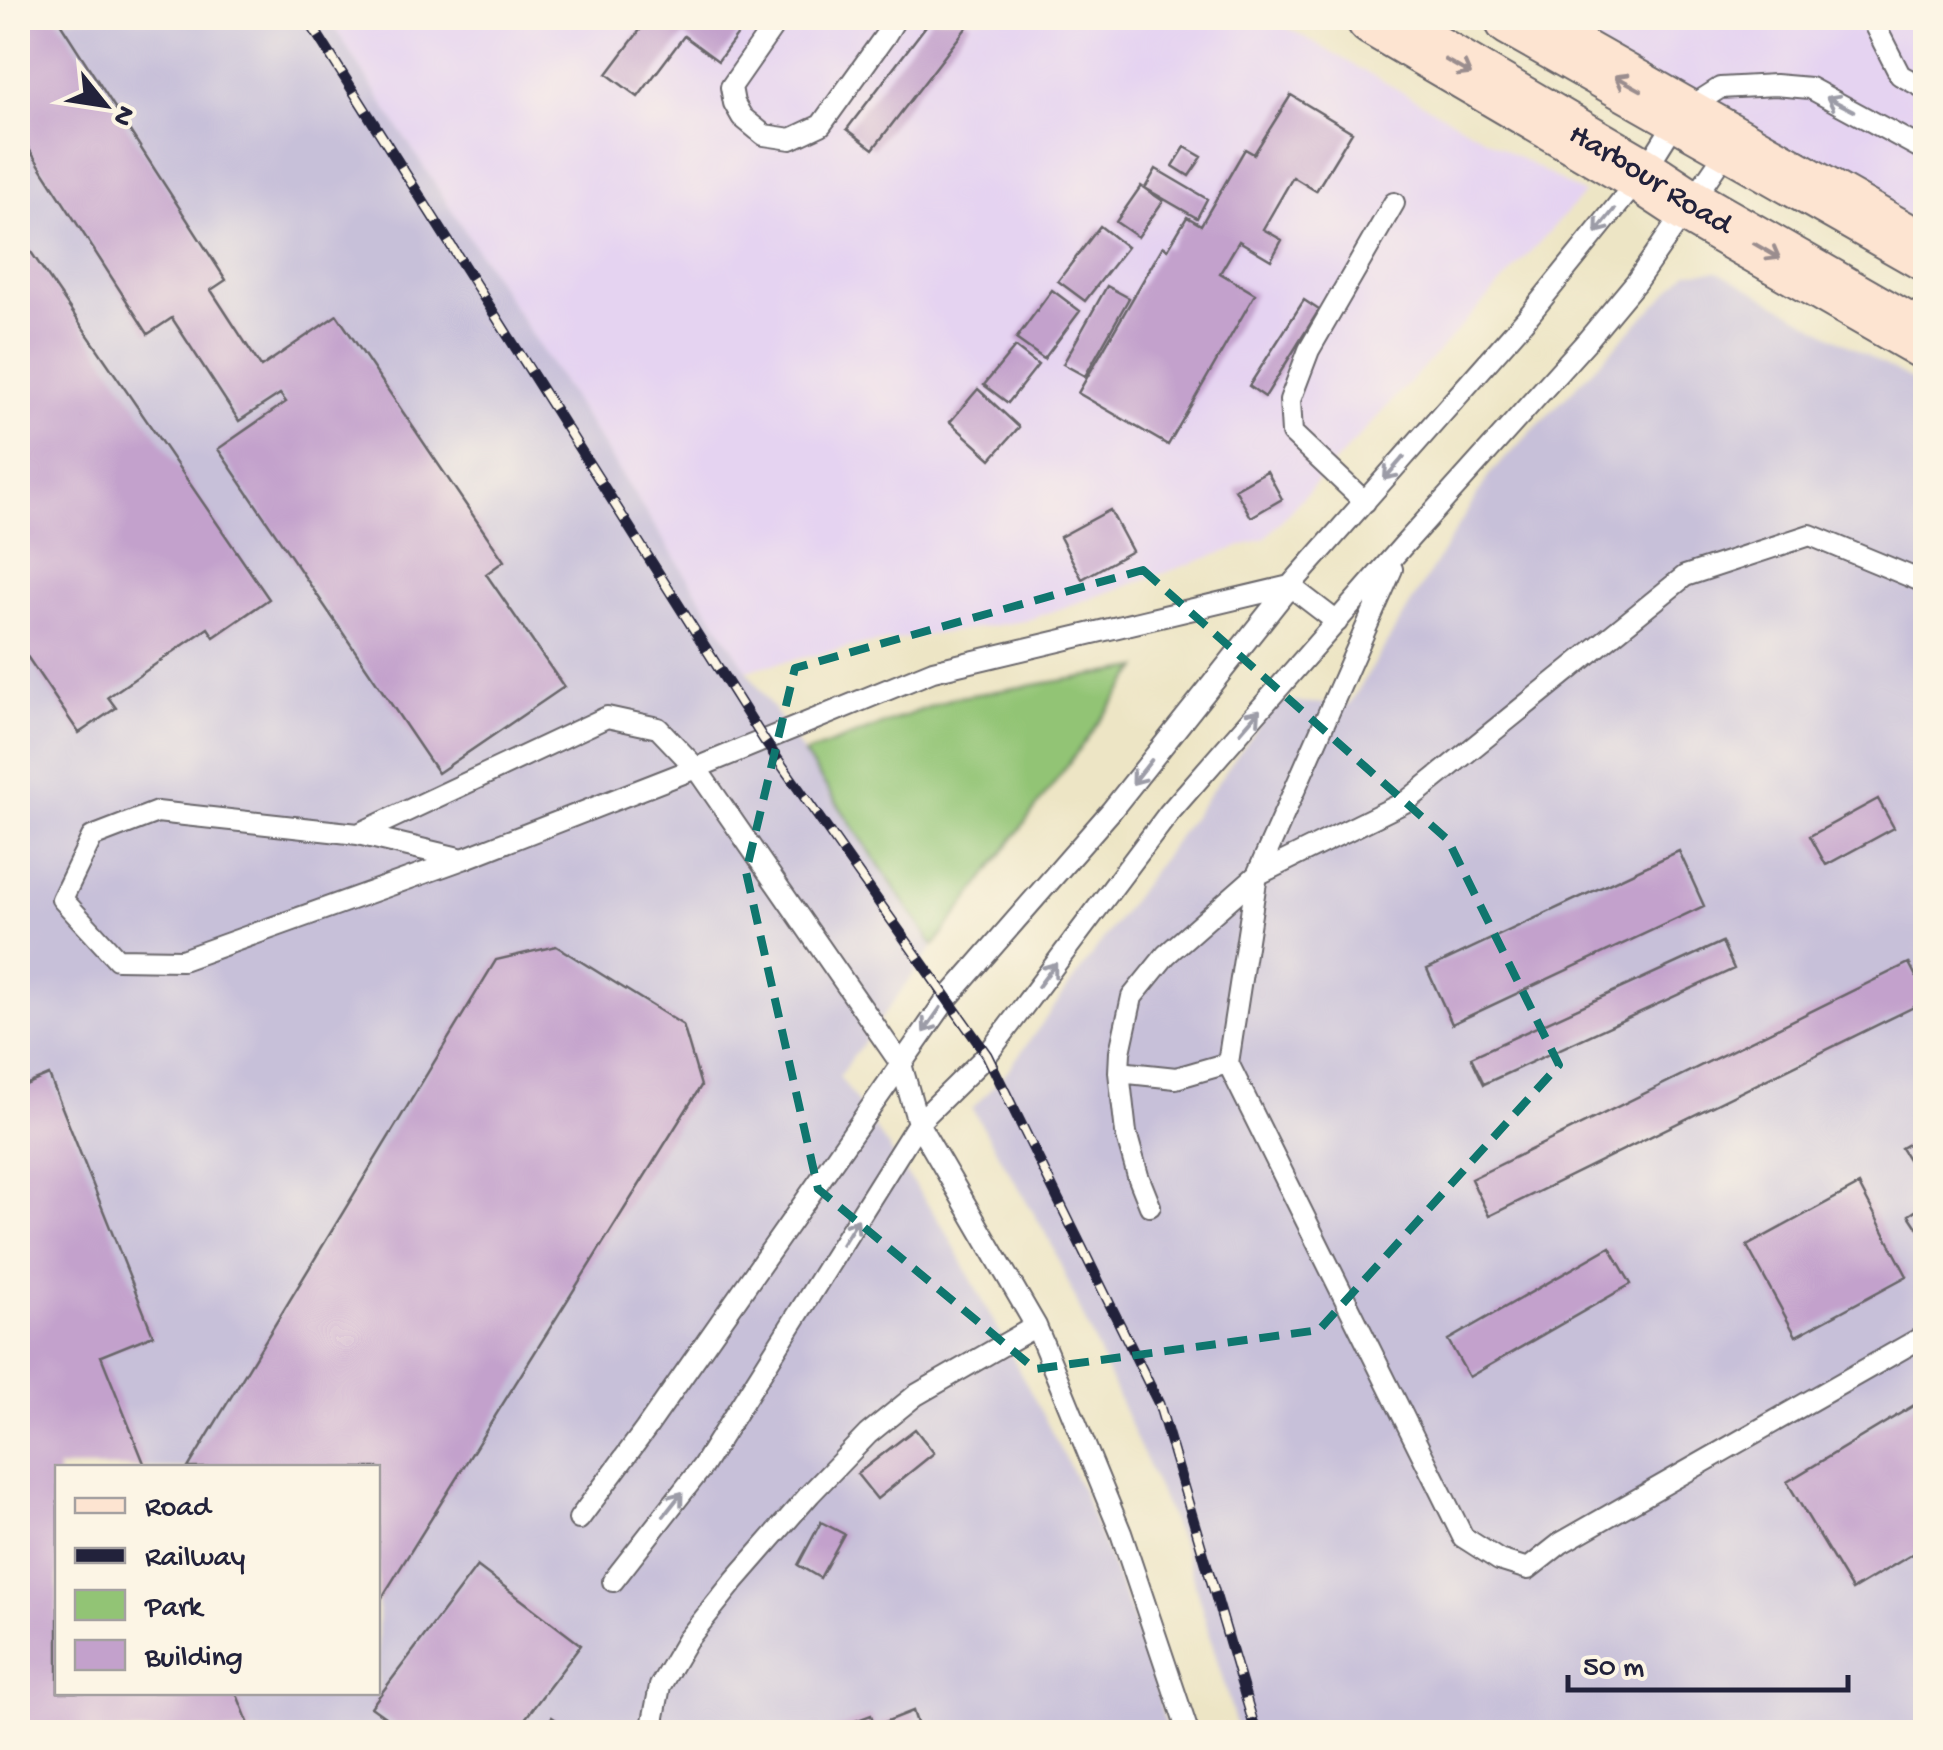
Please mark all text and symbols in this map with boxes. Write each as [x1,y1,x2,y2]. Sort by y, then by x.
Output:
north arrow [55,55,155,155]
one-way arrow [1443,57,1472,77]
one-way arrow [1614,73,1643,93]
one-way arrow [1826,94,1856,113]
text: N [104,99,142,131]
street label: Harbour Road [1561,117,1740,246]
one-way arrow [1594,208,1616,234]
one-way arrow [1752,241,1781,261]
one-way arrow [1382,455,1405,480]
one-way arrow [1238,709,1260,735]
one-way arrow [1131,759,1153,785]
one-way arrow [1037,962,1058,989]
one-way arrow [922,1006,943,1033]
one-way arrow [840,1218,860,1246]
legend [55,1465,380,1695]
one-way arrow [662,1491,683,1518]
text: Road [145,1492,213,1527]
text: Railway [145,1542,245,1577]
text: Park [144,1592,205,1627]
scale bar [1568,1630,1848,1692]
text: Building [144,1642,243,1677]
text: 50 m [1583,1652,1644,1687]

